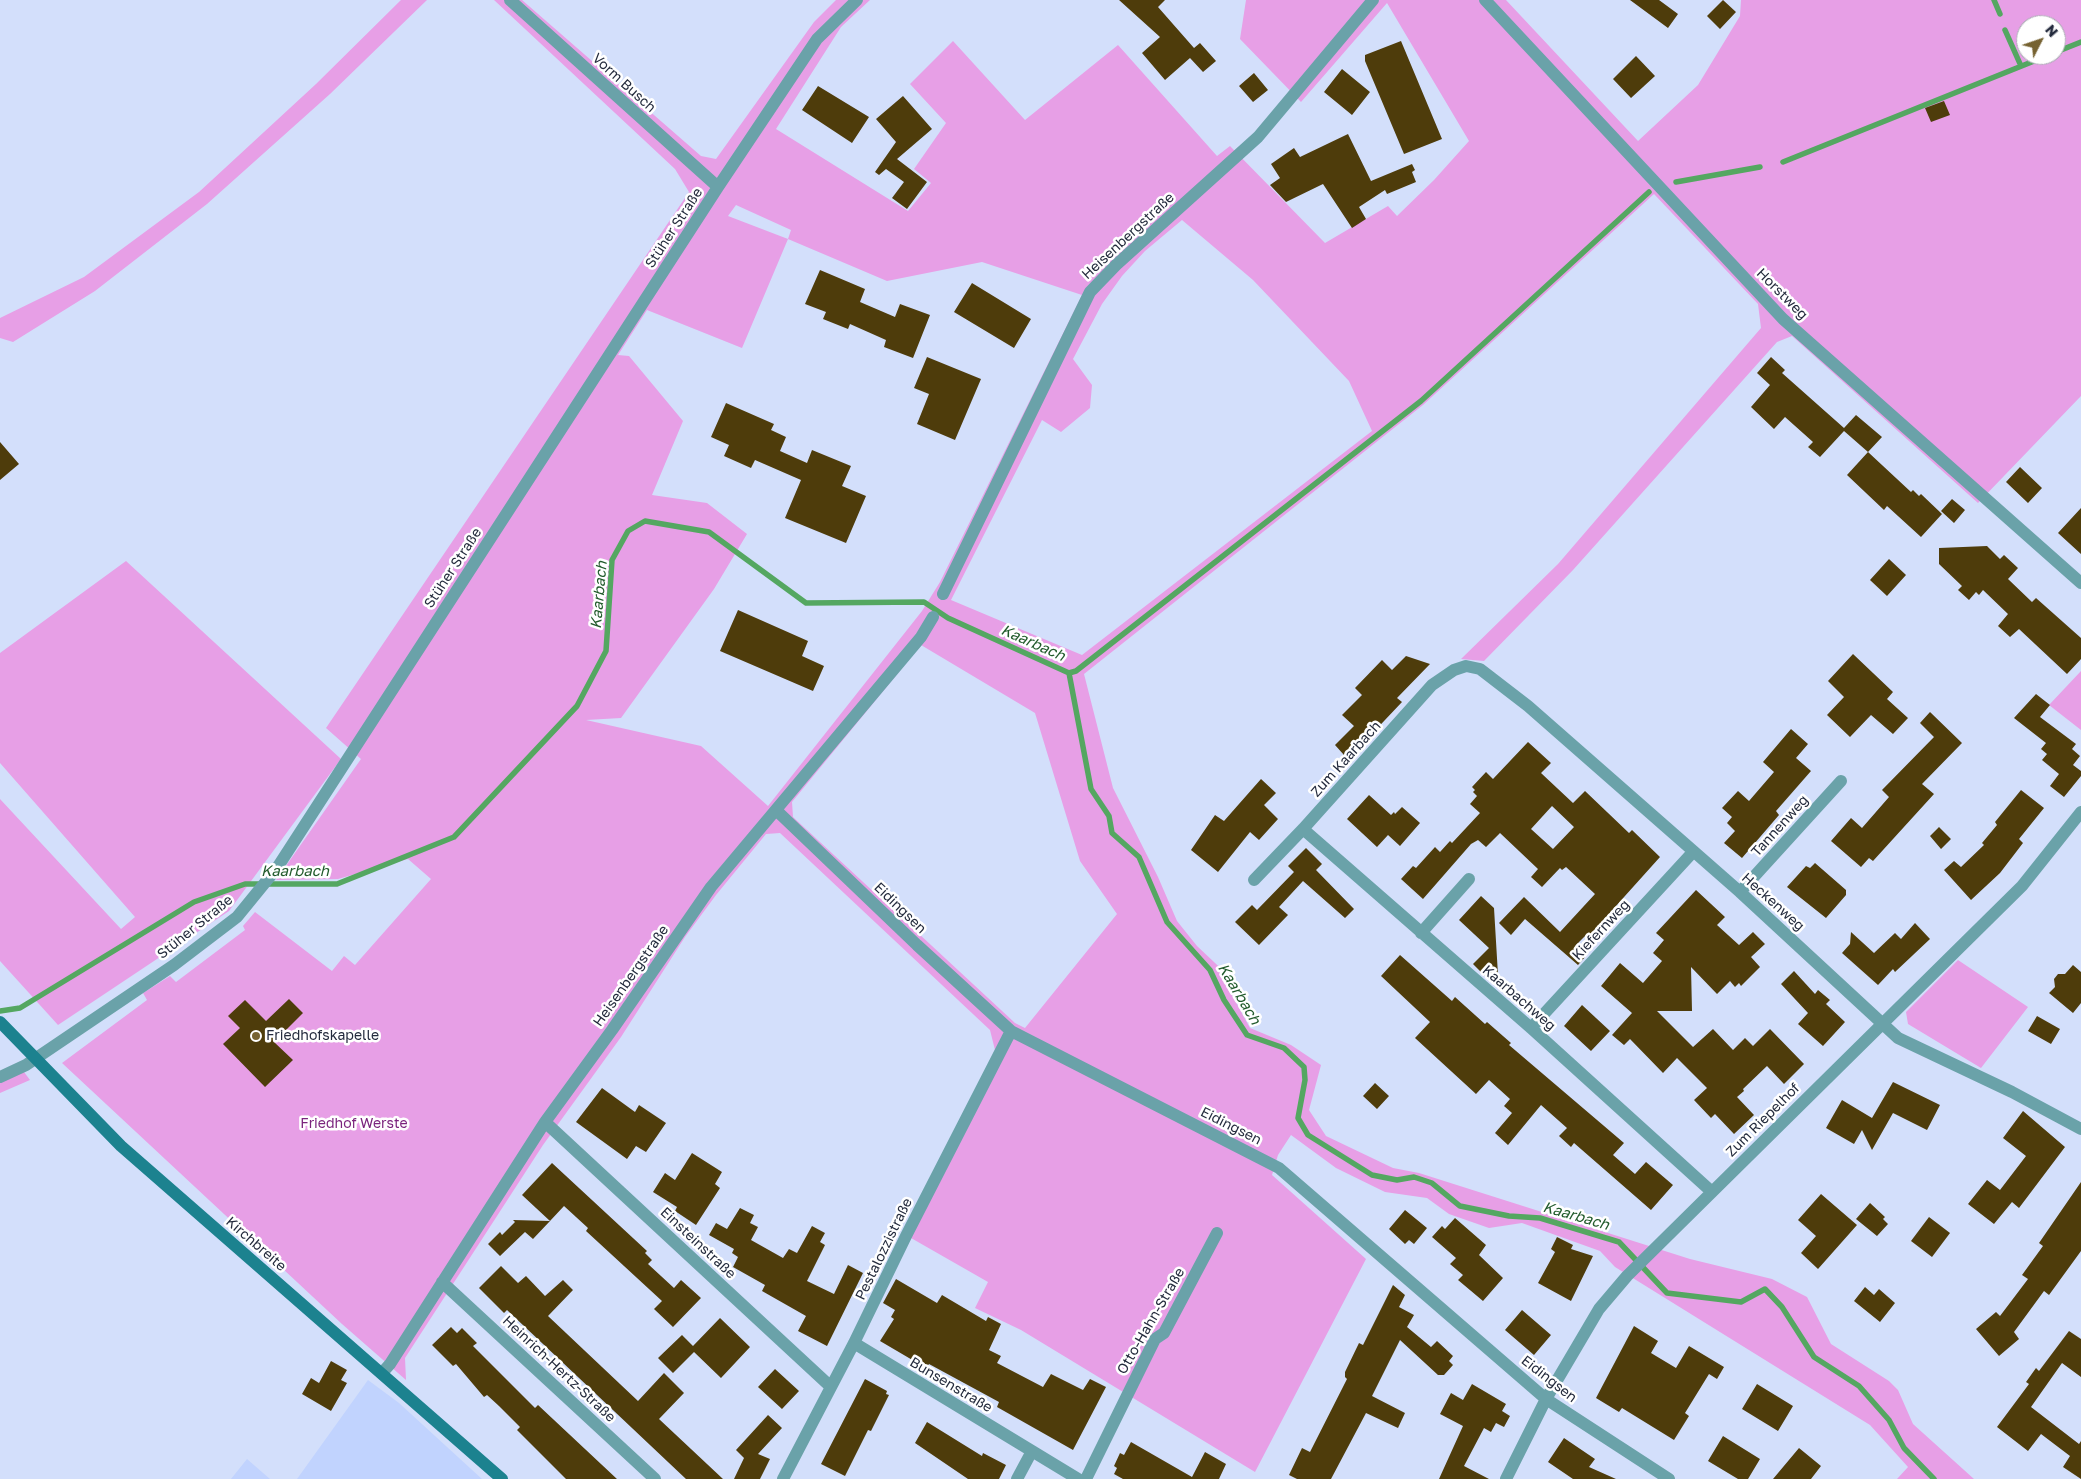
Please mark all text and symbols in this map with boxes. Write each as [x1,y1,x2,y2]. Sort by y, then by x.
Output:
north arrow [2016,15,2066,65]
text: N [2042,21,2062,40]
street label: Vorm Busch [589,50,659,116]
street label: Stüher Straße [642,185,706,271]
street label: Heisenbergstraße [1078,189,1178,283]
street label: Horstweg [1753,265,1811,323]
street label: Stüher Straße [421,525,485,611]
water label: Kaarbach [587,560,611,630]
water label: Kaarbach [998,621,1068,665]
street label: Zum Kaarbach [1308,718,1384,800]
street label: Tannenweg [1748,792,1812,860]
water label: Kaarbach [261,862,329,880]
street label: Heckenweg [1738,869,1808,935]
street label: Eidingsen [870,879,930,937]
street label: Stüher Straße [154,891,236,963]
street label: Kiefernweg [1569,896,1633,964]
street label: Heisenbergstraße [590,922,672,1030]
water label: Kaarbach [1214,960,1264,1028]
street label: Kaarbachweg [1479,962,1559,1034]
place label: Friedhofskapelle [266,1028,379,1044]
marker: Friedhofskapelle [250,1030,262,1042]
street label: Zum Riepelhof [1723,1080,1803,1160]
street label: Eidingsen [1198,1104,1264,1148]
park label: Friedhof Werste [300,1116,408,1132]
street label: Pestalozzistraße [852,1195,916,1303]
water label: Kaarbach [1541,1198,1611,1234]
street label: Einsteinstraße [657,1204,739,1282]
street label: Kirchbreite [222,1213,290,1275]
street label: Otto-Hahn-Straße [1114,1265,1188,1377]
street label: Heinrich-Hertz-Straße [499,1312,619,1426]
street label: Eidingsen [1518,1352,1580,1406]
street label: Bunsenstraße [907,1354,995,1416]

